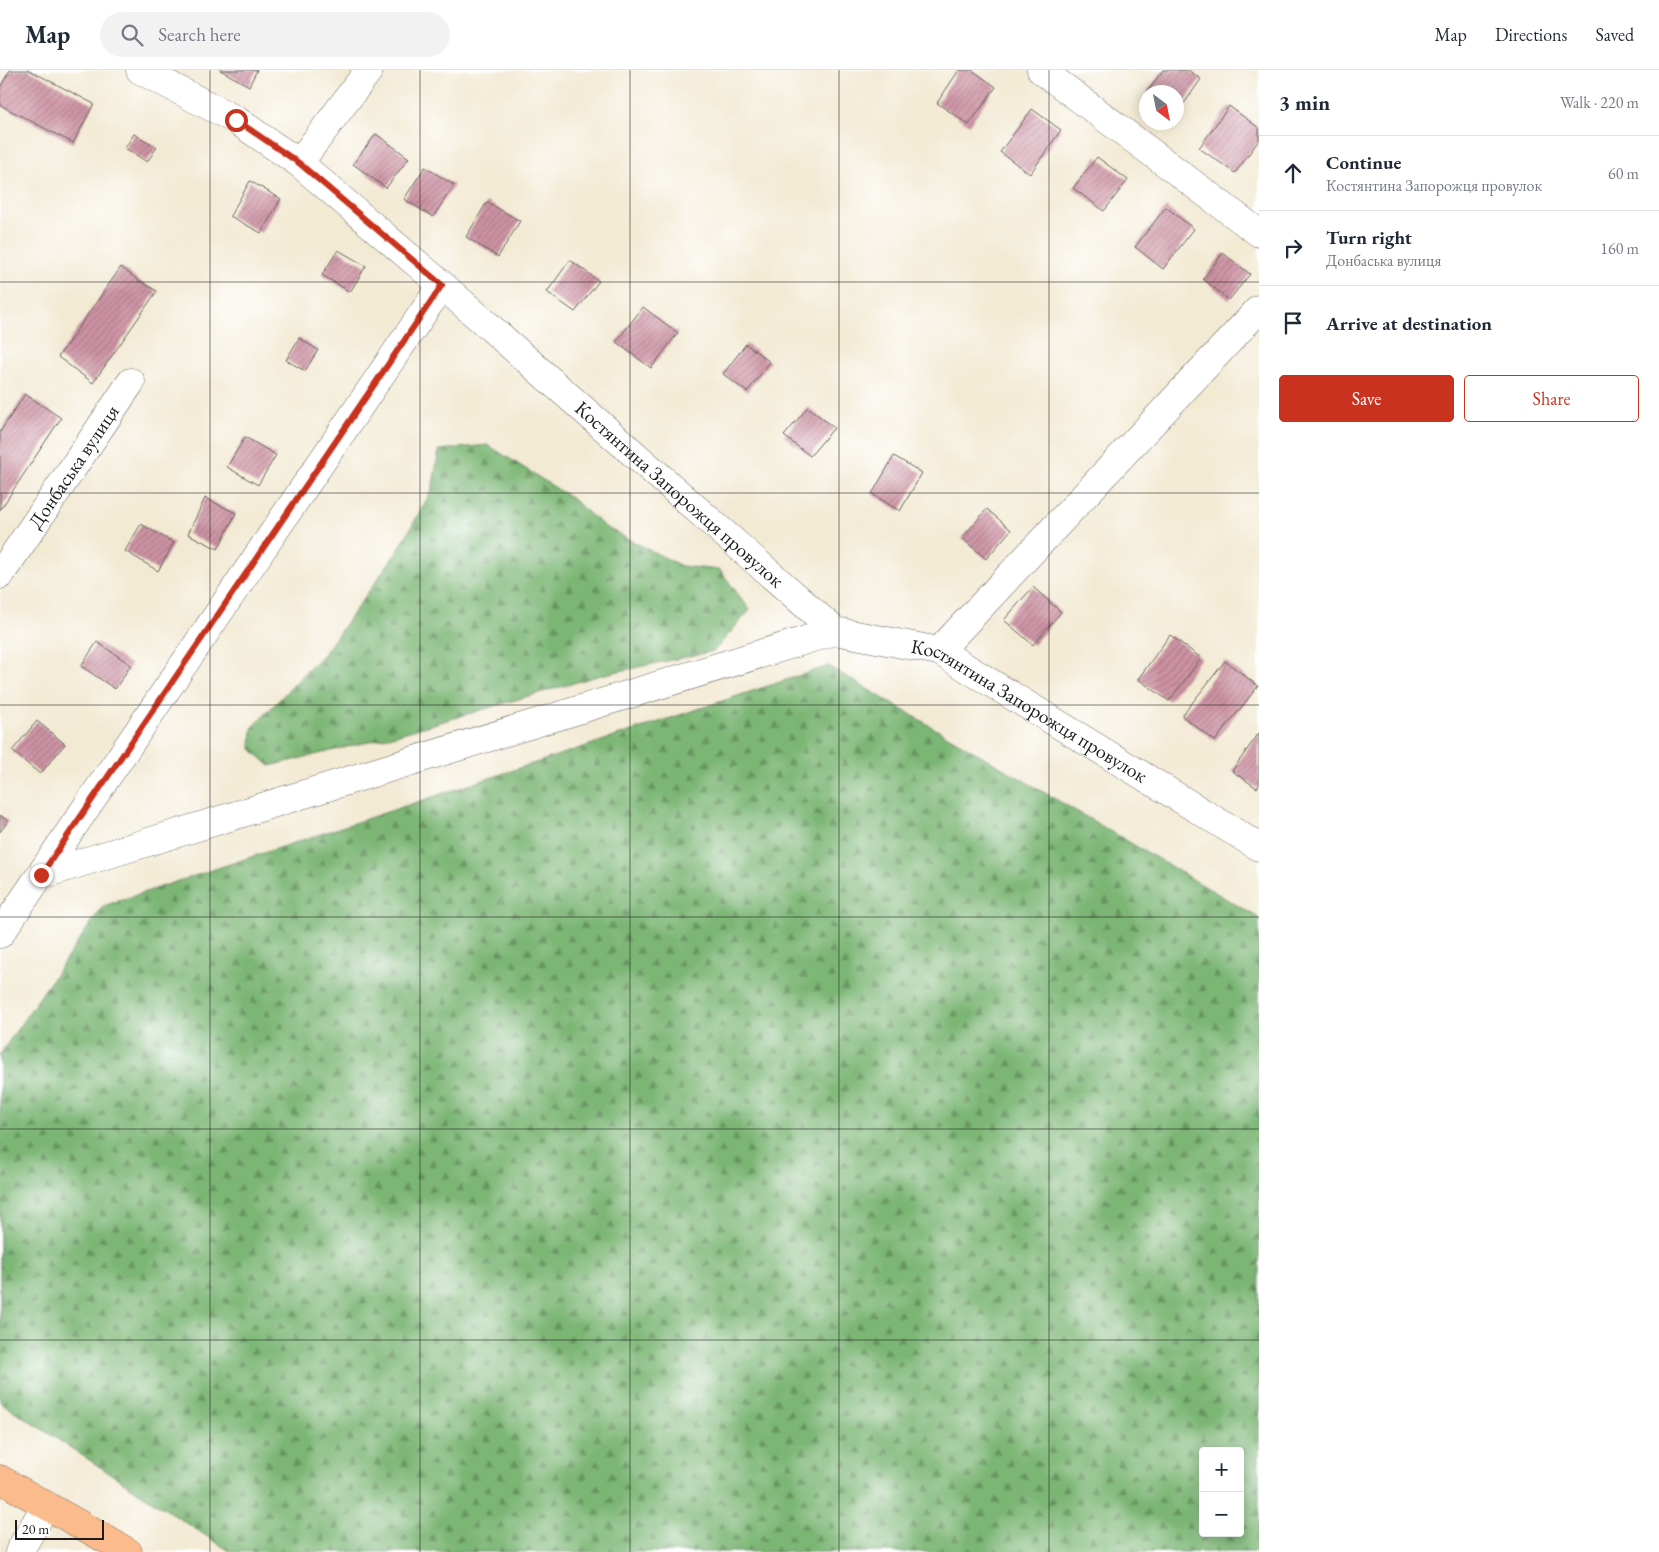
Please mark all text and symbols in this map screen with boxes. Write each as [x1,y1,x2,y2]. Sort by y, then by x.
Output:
search box [100,12,450,57]
text: Map [25,19,70,50]
icon: search [118,21,146,49]
text: Search here [158,22,241,47]
text: Map [1435,23,1467,46]
text: Directions [1495,23,1567,46]
text: Saved [1595,23,1634,46]
north arrow [1139,85,1184,130]
text: 3 min [1279,89,1330,116]
text: Walk · 220 m [1560,92,1639,113]
route start [225,109,248,132]
text: Continue [1326,150,1401,175]
icon: ahead [1279,159,1307,187]
text: 60 m [1608,163,1639,184]
text: Костянтина Запорожця провулок [1326,175,1542,196]
text: Turn right [1326,225,1412,250]
icon: right [1279,234,1307,262]
text: 160 m [1600,238,1639,259]
text: Донбаська вулиця [1326,250,1441,271]
icon: arrive [1279,309,1307,337]
text: Arrive at destination [1326,311,1492,336]
button: Save [1279,375,1454,422]
button: Share [1464,375,1639,422]
street label: Костянтина Запорожця провулок [570,395,790,593]
street label: Донбаська вулиця [22,400,125,534]
street label: Костянтина Запорожця провулок [909,633,1153,789]
route end [30,864,53,887]
map controls [1199,1447,1244,1537]
button: + [1199,1447,1244,1492]
button: − [1199,1492,1244,1537]
scale bar [15,1517,104,1540]
text: 20 m [22,1520,49,1538]

